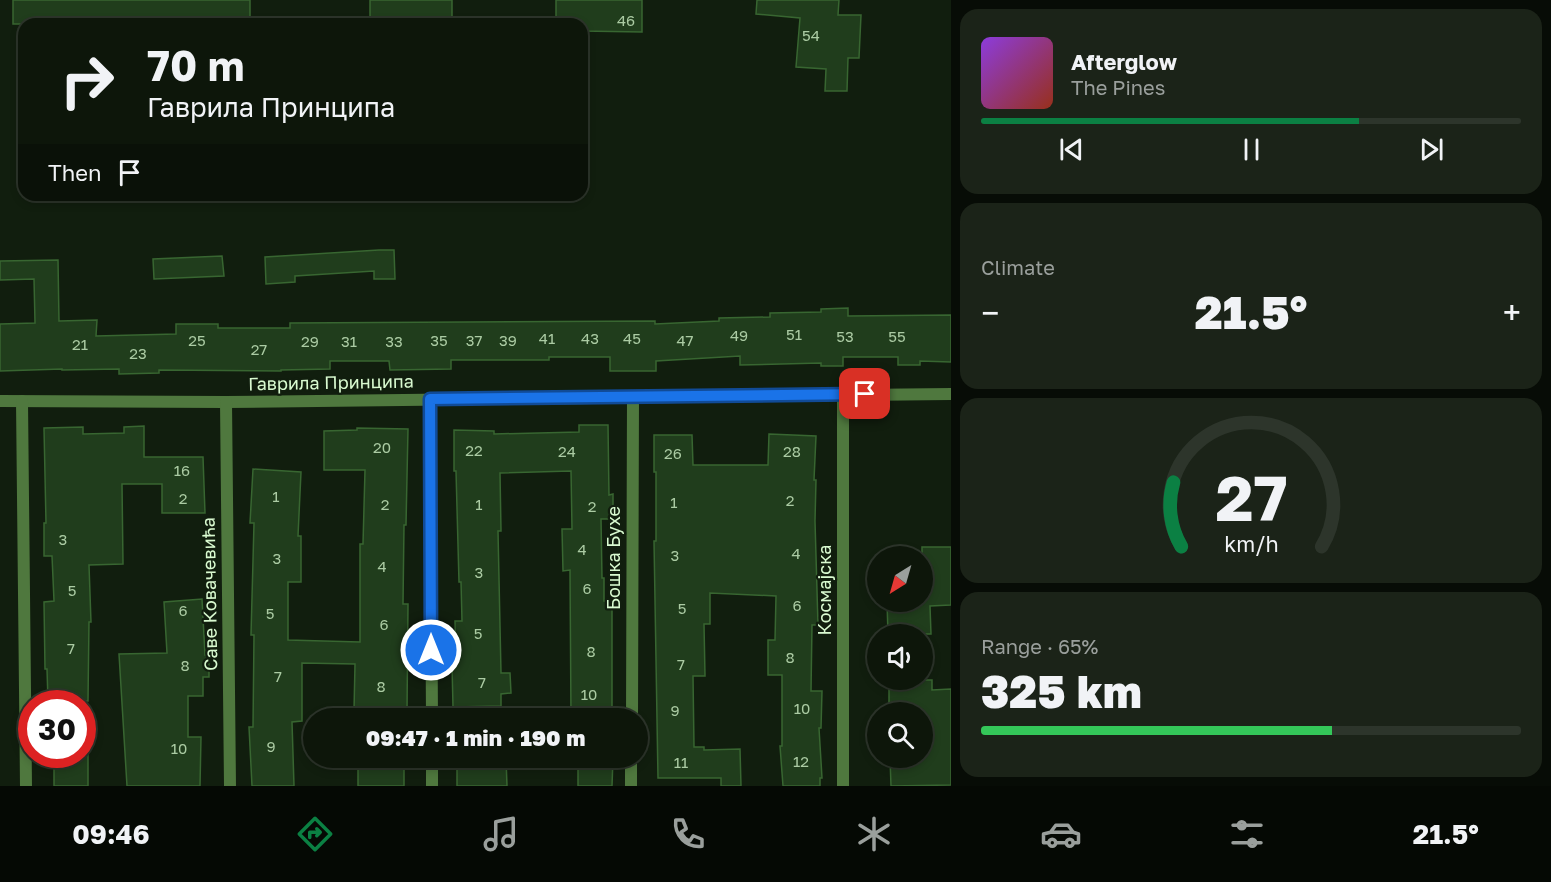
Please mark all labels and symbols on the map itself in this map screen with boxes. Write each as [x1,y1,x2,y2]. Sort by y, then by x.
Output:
house number: 46 [617,11,635,29]
house number: 54 [802,26,820,44]
house number: 51 [786,325,802,343]
house number: 49 [730,326,748,344]
house number: 53 [836,327,854,345]
house number: 55 [888,327,906,345]
house number: 41 [539,329,555,347]
house number: 43 [581,329,599,347]
house number: 45 [623,329,641,347]
house number: 25 [188,331,206,349]
house number: 35 [430,331,448,349]
house number: 37 [466,331,482,349]
house number: 39 [499,331,517,349]
house number: 47 [676,331,694,349]
house number: 29 [301,332,319,350]
house number: 31 [341,332,357,350]
house number: 33 [385,332,403,350]
house number: 21 [72,335,88,353]
house number: 27 [251,340,267,358]
house number: 23 [129,344,147,362]
pin [839,368,890,419]
street label: Гаврила Принципа [248,370,414,394]
house number: 20 [373,438,391,456]
house number: 22 [465,441,483,459]
house number: 24 [558,442,576,460]
house number: 28 [783,442,801,460]
house number: 26 [664,444,682,462]
house number: 16 [174,461,190,479]
house number: 1 [272,487,280,505]
house number: 2 [179,489,187,507]
house number: 2 [786,491,794,509]
house number: 1 [670,493,678,511]
house number: 2 [381,495,389,513]
house number: 1 [475,495,483,513]
house number: 2 [588,497,596,515]
street label: Бошка Бухе [602,506,624,610]
street label: Саве Ковачевића [197,517,221,671]
house number: 3 [59,530,67,548]
house number: 4 [577,540,587,558]
house number: 4 [791,544,801,562]
street label: Космајска [813,545,835,635]
house number: 3 [671,546,679,564]
north arrow [867,546,933,612]
house number: 3 [273,549,281,567]
house number: 4 [377,557,387,575]
house number: 3 [475,563,483,581]
house number: 6 [582,579,592,597]
house number: 5 [68,581,76,599]
house number: 6 [792,596,802,614]
house number: 5 [678,599,686,617]
house number: 6 [178,601,188,619]
house number: 5 [266,604,274,622]
house number: 6 [379,615,389,633]
position arrow [399,618,463,682]
house number: 5 [474,624,482,642]
house number: 7 [67,639,75,657]
house number: 8 [586,642,596,660]
house number: 8 [785,648,795,666]
house number: 7 [677,655,685,673]
house number: 8 [180,656,190,674]
house number: 7 [274,667,282,685]
house number: 7 [478,673,486,691]
house number: 8 [376,677,386,695]
house number: 10 [581,685,597,703]
speed limit sign: 30 [18,690,96,768]
house number: 10 [794,699,810,717]
house number: 9 [670,701,680,719]
house number: 9 [266,737,276,755]
house number: 10 [171,739,187,757]
house number: 12 [793,752,809,770]
house number: 11 [674,753,688,771]

